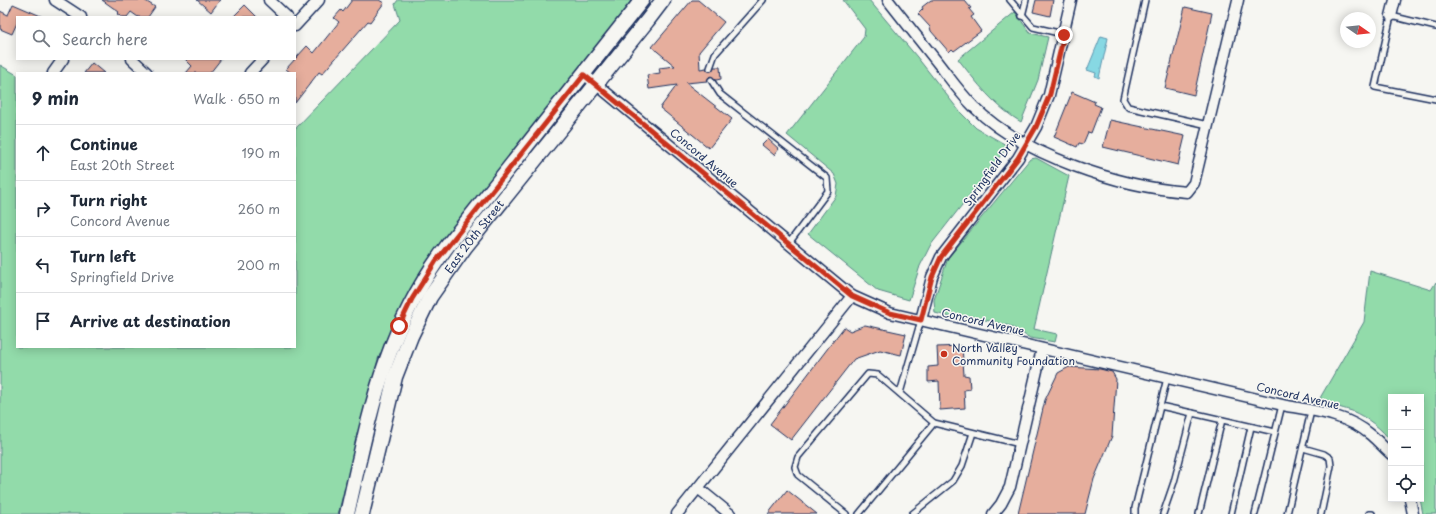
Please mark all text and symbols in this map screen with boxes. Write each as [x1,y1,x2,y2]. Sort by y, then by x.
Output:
north arrow [1340,12,1376,48]
search box [16,16,296,60]
route end [1055,26,1073,44]
icon: search [30,27,52,49]
text: Search here [62,27,148,50]
text: 9 min [32,85,79,111]
text: Walk · 650 m [193,89,280,108]
street label: Concord Avenue [666,124,742,191]
street label: Springfield Drive [959,128,1024,209]
text: Continue [70,132,138,155]
icon: ahead [32,142,54,164]
text: 190 m [241,143,280,162]
text: East 20th Street [70,155,175,174]
text: Turn right [70,188,147,211]
street label: East 20th Street [440,196,508,277]
icon: right [32,198,54,220]
text: 260 m [238,199,280,218]
text: Concord Avenue [70,211,170,230]
text: Turn left [70,244,136,267]
icon: left [32,254,54,276]
text: 200 m [237,255,280,274]
text: Springfield Drive [70,267,174,286]
street label: Concord Avenue [940,304,1026,339]
text: Arrive at destination [70,309,231,332]
icon: arrive [32,310,54,332]
route start [390,317,408,335]
place label: North Valley Community Foundation [952,339,1075,369]
marker: North Valley Community Foundation [939,349,949,359]
street label: Concord Avenue [1255,378,1341,413]
map controls [1388,394,1424,502]
button: + [1388,394,1424,430]
button: − [1388,430,1424,466]
button: locate [1388,466,1424,502]

